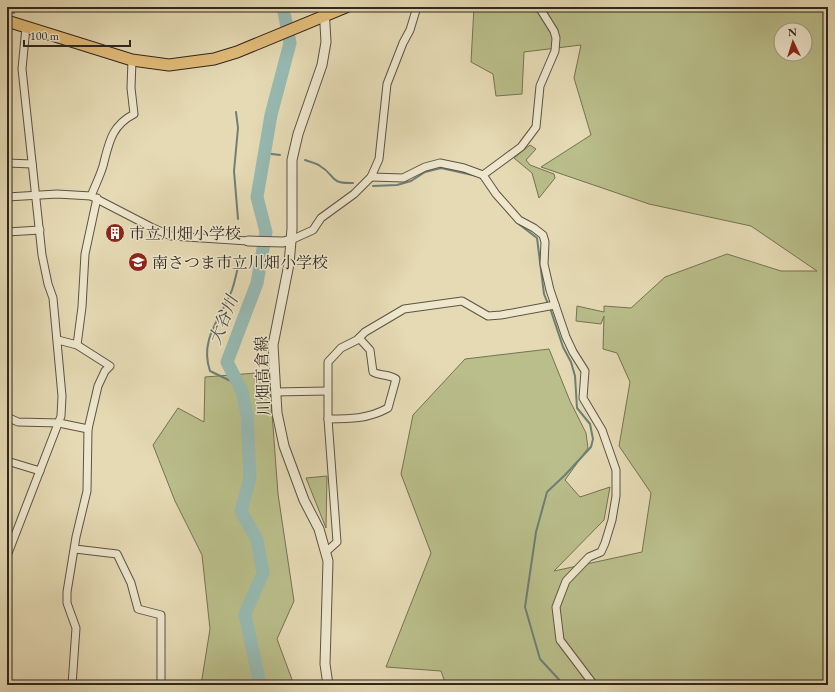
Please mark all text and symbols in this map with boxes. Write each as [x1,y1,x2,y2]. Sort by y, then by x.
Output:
scale bar [24,22,130,48]
north arrow [773,22,813,62]
text: N [787,25,797,39]
text: 100 m [30,28,60,44]
building icon: 市立川畑小学校 [104,222,126,244]
place label: 市立川畑小学校 [129,223,241,244]
school or university icon: 南さつま市立川畑小学校 [127,251,149,273]
place label: 南さつま市立川畑小学校 [152,252,328,273]
water label: 大谷川 [204,290,243,348]
street label: 川畑高倉線 [251,336,274,416]

